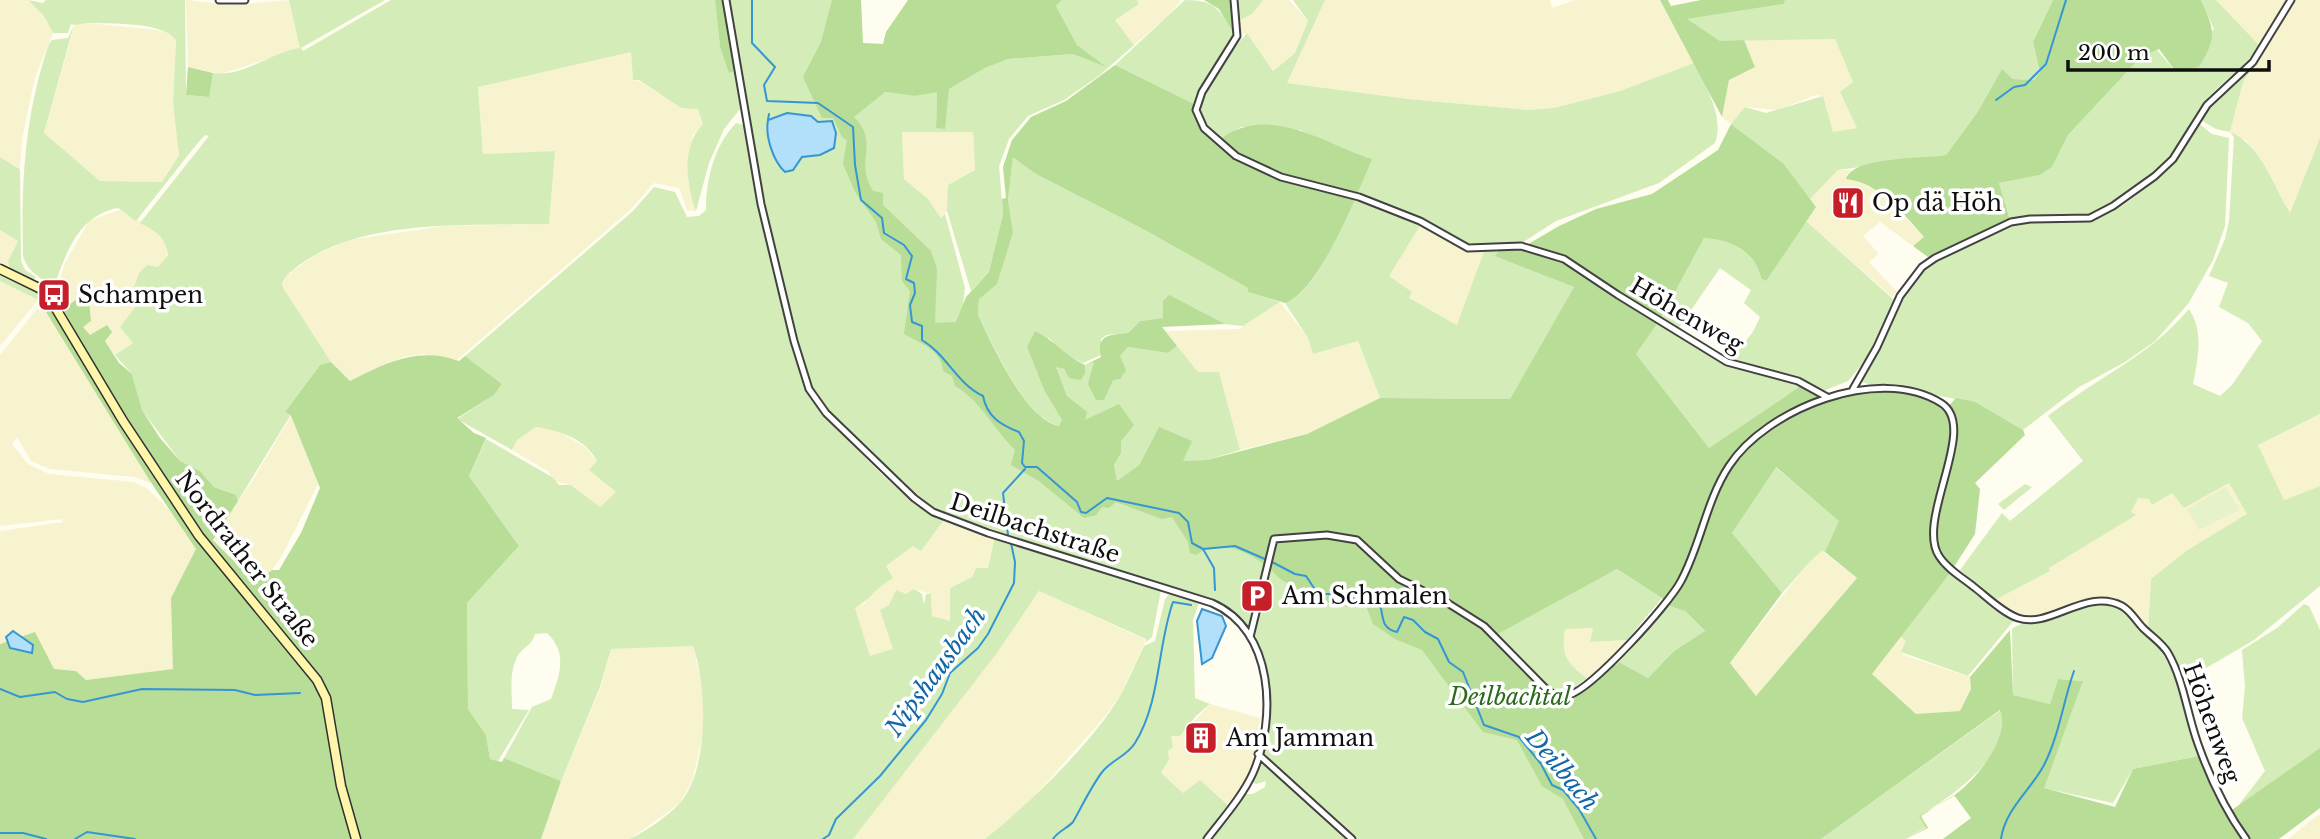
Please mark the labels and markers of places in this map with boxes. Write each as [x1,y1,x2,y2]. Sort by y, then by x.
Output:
restaurant icon: Op dä Höh [1829,184,1867,222]
place label: Op dä Höh [1872,189,2002,217]
bus stop icon: Schampen [35,276,73,314]
place label: Schampen [78,281,203,309]
parking icon: Am Schmalen [1238,577,1276,615]
place label: Am Schmalen [1281,582,1448,610]
building icon: Am Jamman [1182,719,1220,757]
place label: Am Jamman [1225,724,1374,752]

